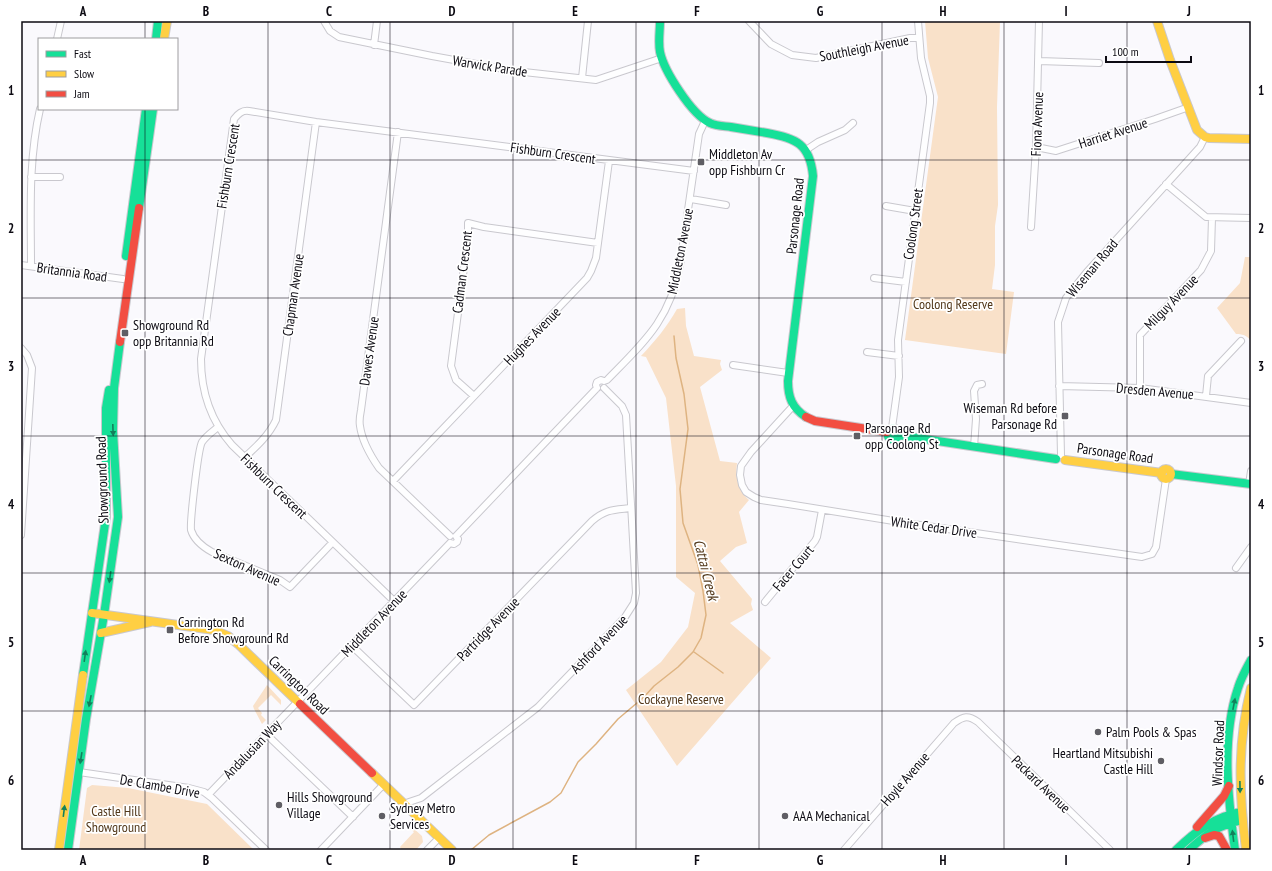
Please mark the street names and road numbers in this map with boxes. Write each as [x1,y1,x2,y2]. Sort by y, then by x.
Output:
street label: Southleigh Avenue [818,30,910,65]
street label: Warwick Parade [451,51,529,81]
street label: Fiona Avenue [1027,91,1047,157]
street label: Harriet Avenue [1076,113,1150,153]
street label: Fishburn Crescent [212,122,244,210]
street label: Fishburn Crescent [509,138,597,168]
street label: Parsonage Road [782,177,808,255]
street label: Coolong Street [899,187,927,261]
street label: Middleton Avenue [663,206,697,295]
street label: Cadman Crescent [448,230,476,314]
street label: Wiseman Road [1062,235,1122,301]
street label: Chapman Avenue [278,252,308,337]
street label: Britannia Road [36,258,108,286]
street label: Milguy Avenue [1140,270,1202,334]
street label: Hughes Avenue [500,303,564,369]
street label: Dawes Avenue [355,315,383,387]
street label: Dresden Avenue [1116,379,1195,403]
street label: Showground Road [91,436,113,524]
street label: Parsonage Road [1076,439,1154,467]
street label: Fishburn Crescent [237,450,311,522]
street label: White Cedar Drive [890,512,978,542]
street label: Facer Court [768,541,818,595]
street label: Sexton Avenue [211,544,283,590]
street label: Middleton Avenue [337,585,411,661]
street label: Partridge Avenue [453,593,523,665]
street label: Ashford Avenue [566,611,632,677]
street label: Carrington Road [265,652,333,718]
street label: Andalusian Way [219,715,285,783]
street label: Windsor Road [1208,720,1228,786]
street label: Hoyle Avenue [877,748,933,810]
street label: Packard Avenue [1008,751,1075,817]
street label: De Clambe Drive [119,770,202,802]

